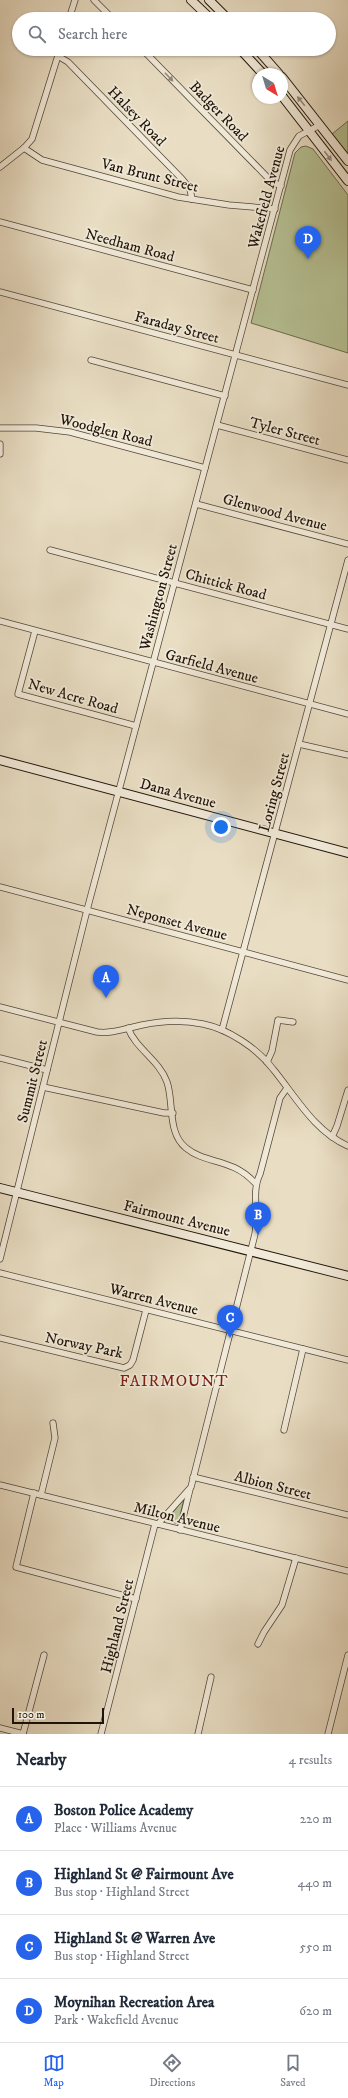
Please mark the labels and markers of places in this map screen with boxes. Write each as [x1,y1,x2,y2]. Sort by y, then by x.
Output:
pin: D [295,226,321,259]
pin: A [93,965,119,998]
pin: B [245,1202,271,1235]
pin: C [217,1305,243,1338]

